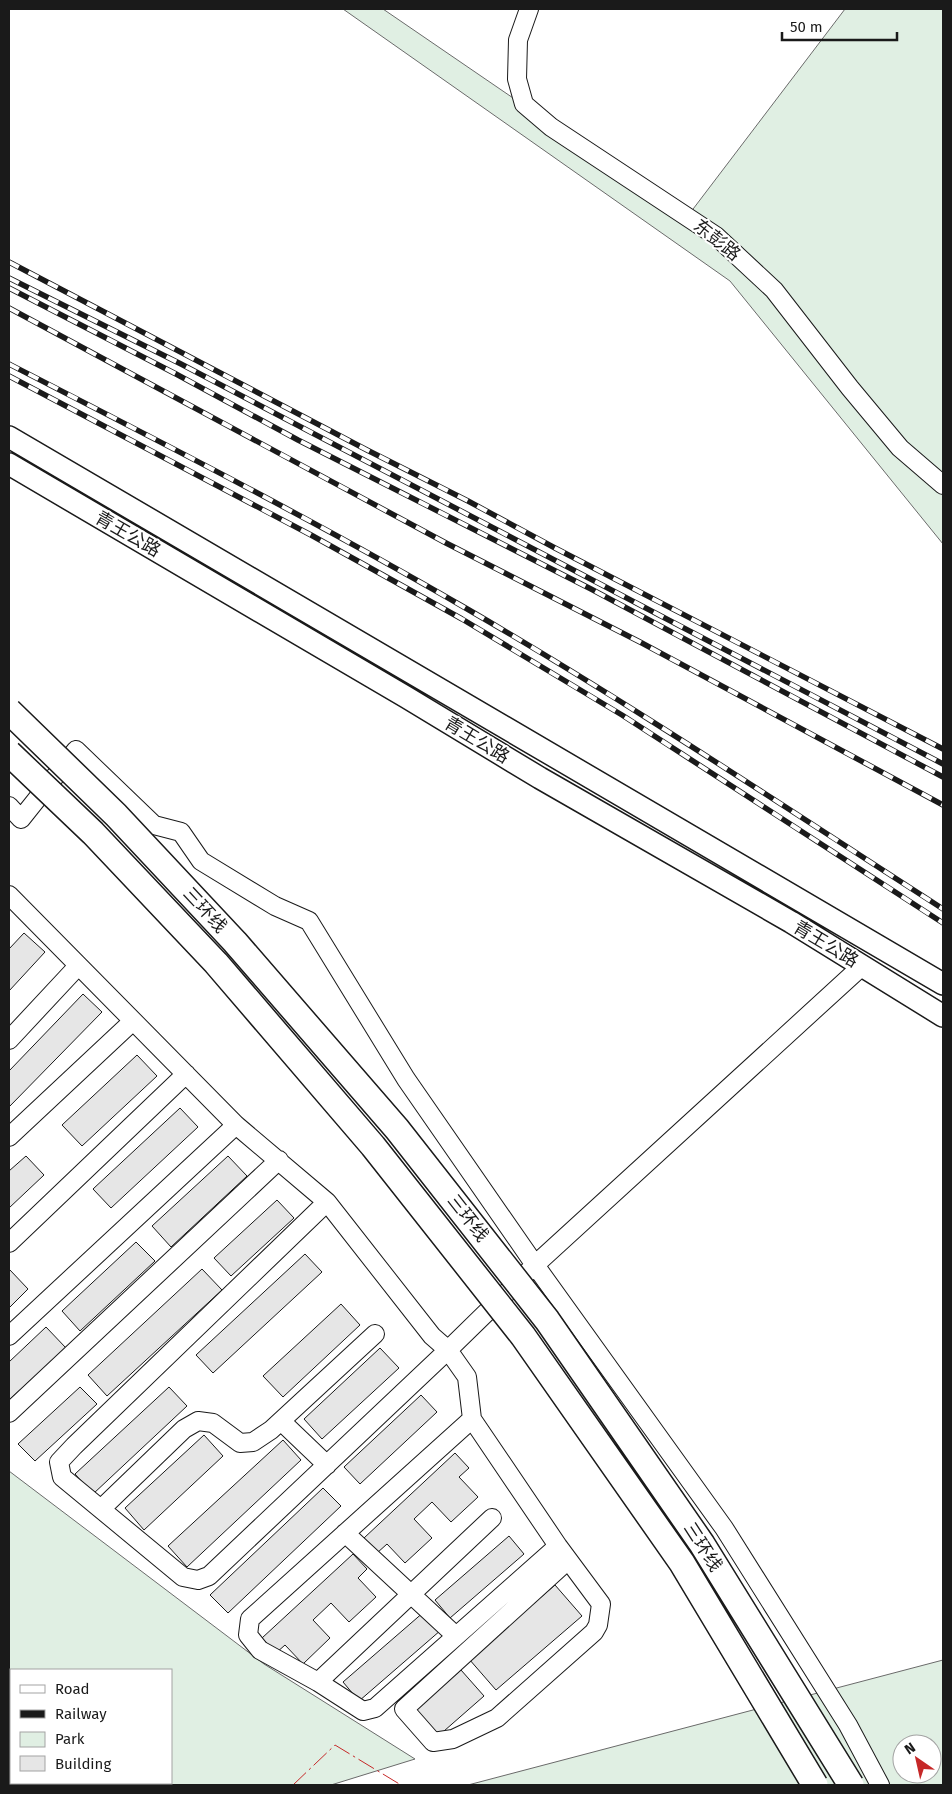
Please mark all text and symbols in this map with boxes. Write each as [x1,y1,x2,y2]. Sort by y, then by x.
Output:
scale bar [782,10,897,42]
text: 50 m [790,18,823,36]
street label: 东彭路 [689,214,745,266]
street label: 青王公路 [91,506,165,562]
street label: 青王公路 [440,712,514,768]
street label: 三环线 [179,883,231,937]
street label: 青王公路 [789,916,863,972]
street label: 三环线 [443,1190,493,1246]
street label: 三环线 [679,1518,727,1576]
legend [10,1669,172,1784]
text: Road [55,1680,90,1698]
text: Railway [55,1705,107,1723]
text: Park [55,1730,85,1748]
north arrow [892,1734,942,1784]
text: N [901,1739,919,1758]
text: Building [55,1755,111,1773]

